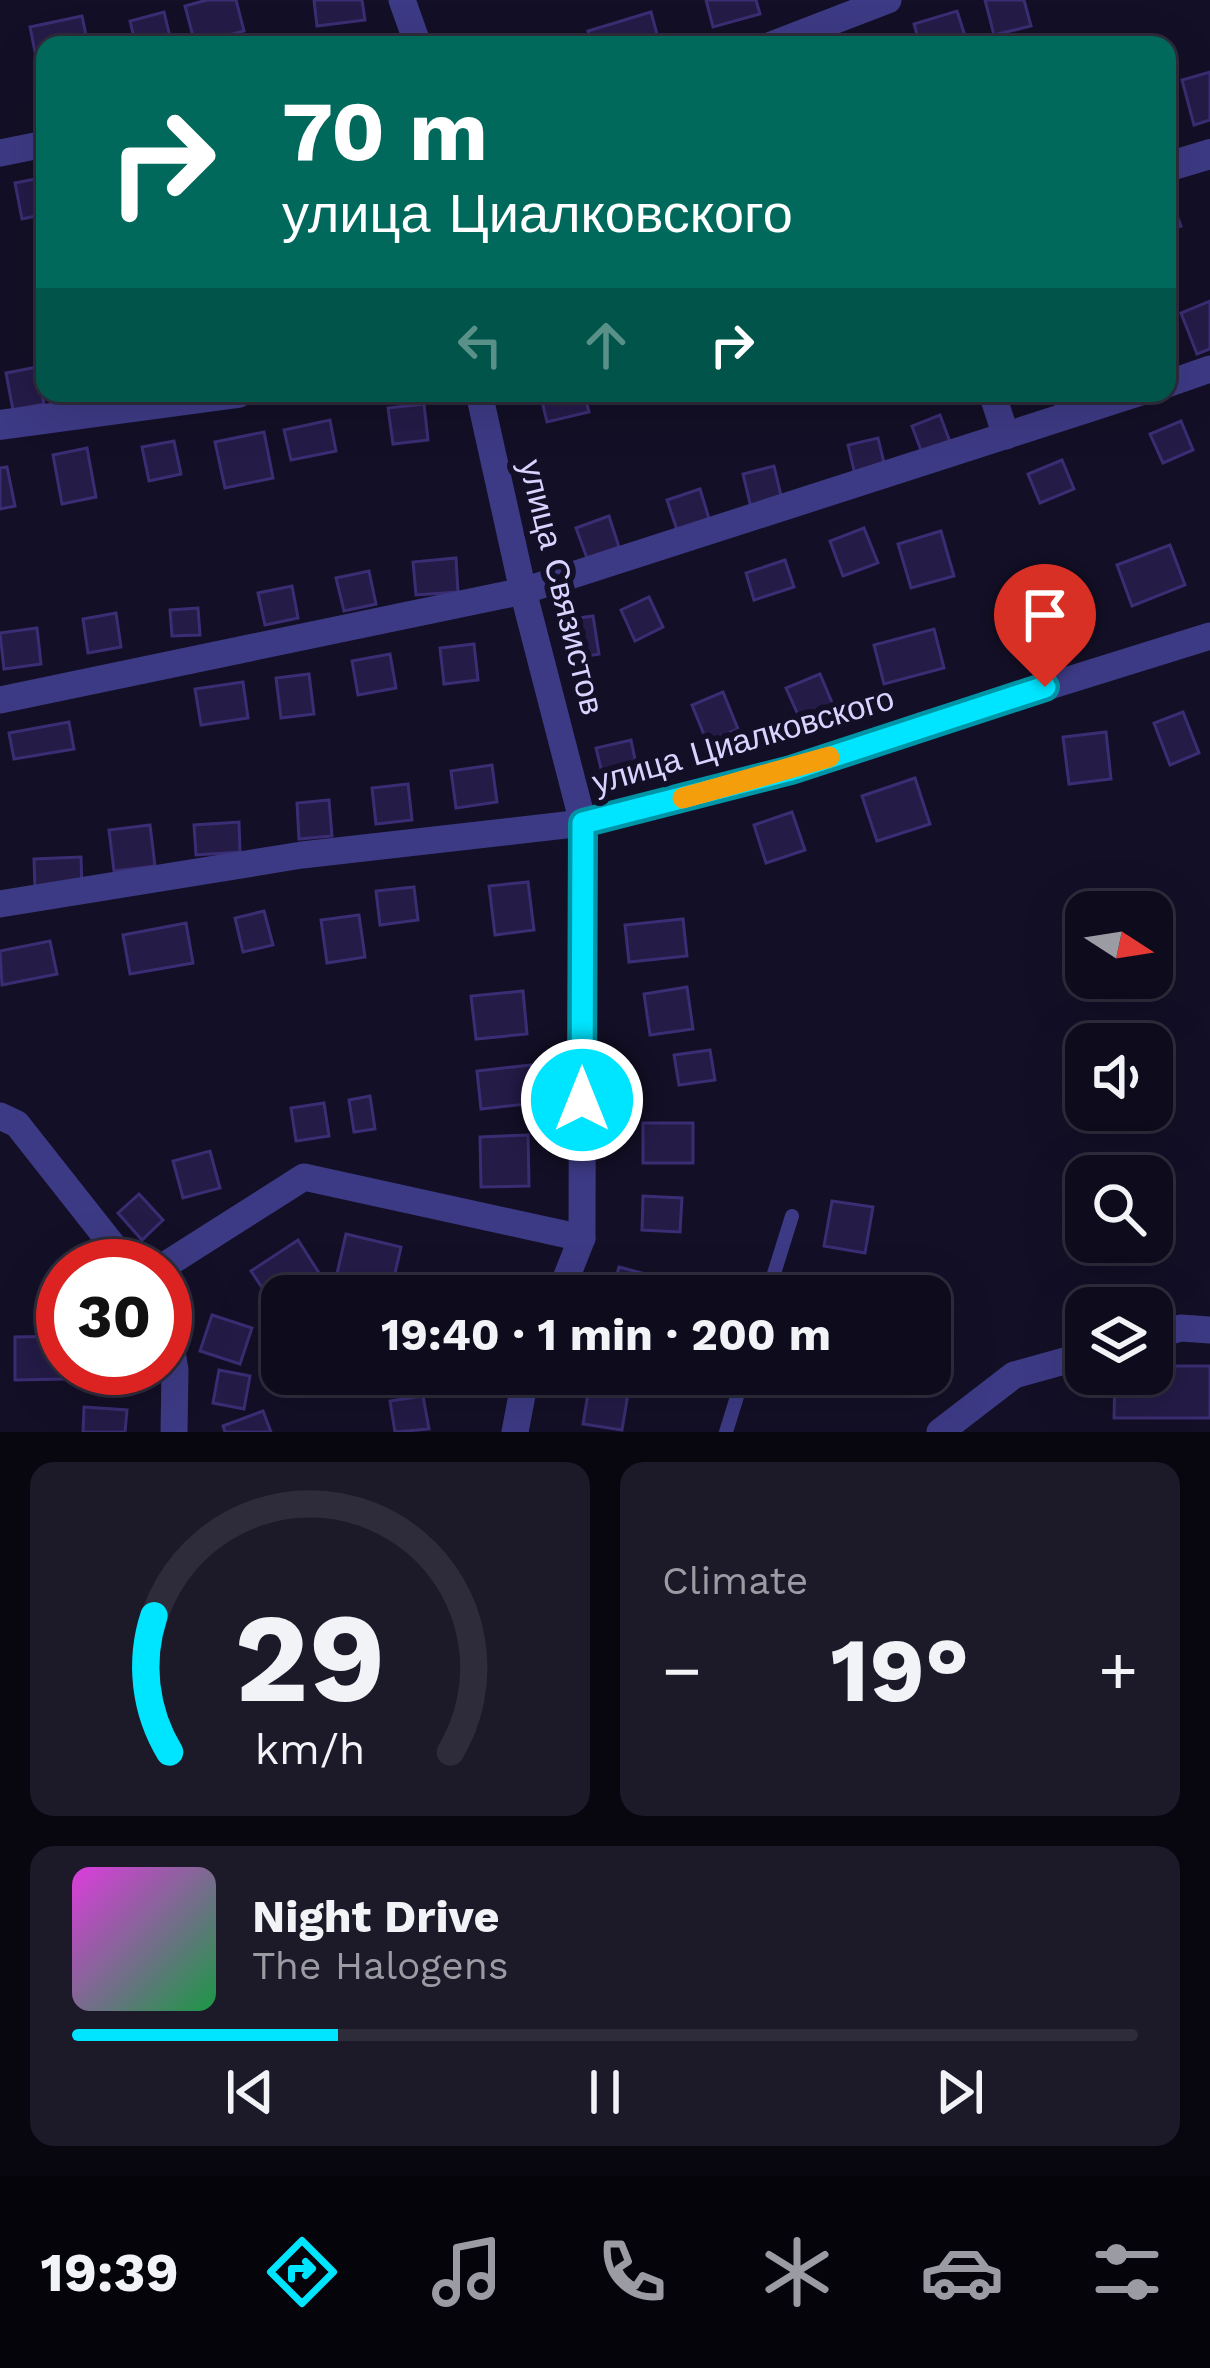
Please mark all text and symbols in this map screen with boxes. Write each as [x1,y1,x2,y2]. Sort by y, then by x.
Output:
text: 70 m [282,82,488,180]
icon: right [84,84,240,240]
text: улица Циалковского [282,182,793,245]
icon: left [447,312,513,378]
icon: ahead [573,312,639,378]
icon: right [699,312,765,378]
street label: улица Связистов [511,455,613,719]
pin [994,564,1096,687]
icon: arrive [1012,582,1078,648]
street label: улица Циалковского [588,678,898,802]
north arrow [1065,891,1173,999]
map controls [1065,891,1173,1395]
button: sound [1065,1023,1173,1131]
position arrow [519,1037,645,1163]
button: search [1065,1155,1173,1263]
speed limit sign: 30 [36,1239,192,1395]
button: layers [1065,1287,1173,1395]
text: 19:40 · 1 min · 200 m [381,1308,831,1361]
text: Climate [662,1558,808,1603]
text: 29 [234,1585,386,1731]
text: 19° [831,1617,969,1723]
text: − [662,1632,702,1709]
text: + [1098,1632,1138,1709]
text: km/h [255,1724,365,1774]
text: Night Drive [252,1890,500,1943]
text: The Halogens [252,1943,508,1988]
icon: previous [217,2059,283,2125]
icon: pause [572,2059,638,2125]
icon: next [927,2059,993,2125]
icon: directions [260,2230,344,2314]
icon: music [425,2230,509,2314]
icon: phone [590,2230,674,2314]
icon: climate [755,2230,839,2314]
icon: car [920,2230,1004,2314]
icon: filters [1085,2230,1169,2314]
text: 19:39 [41,2241,179,2304]

